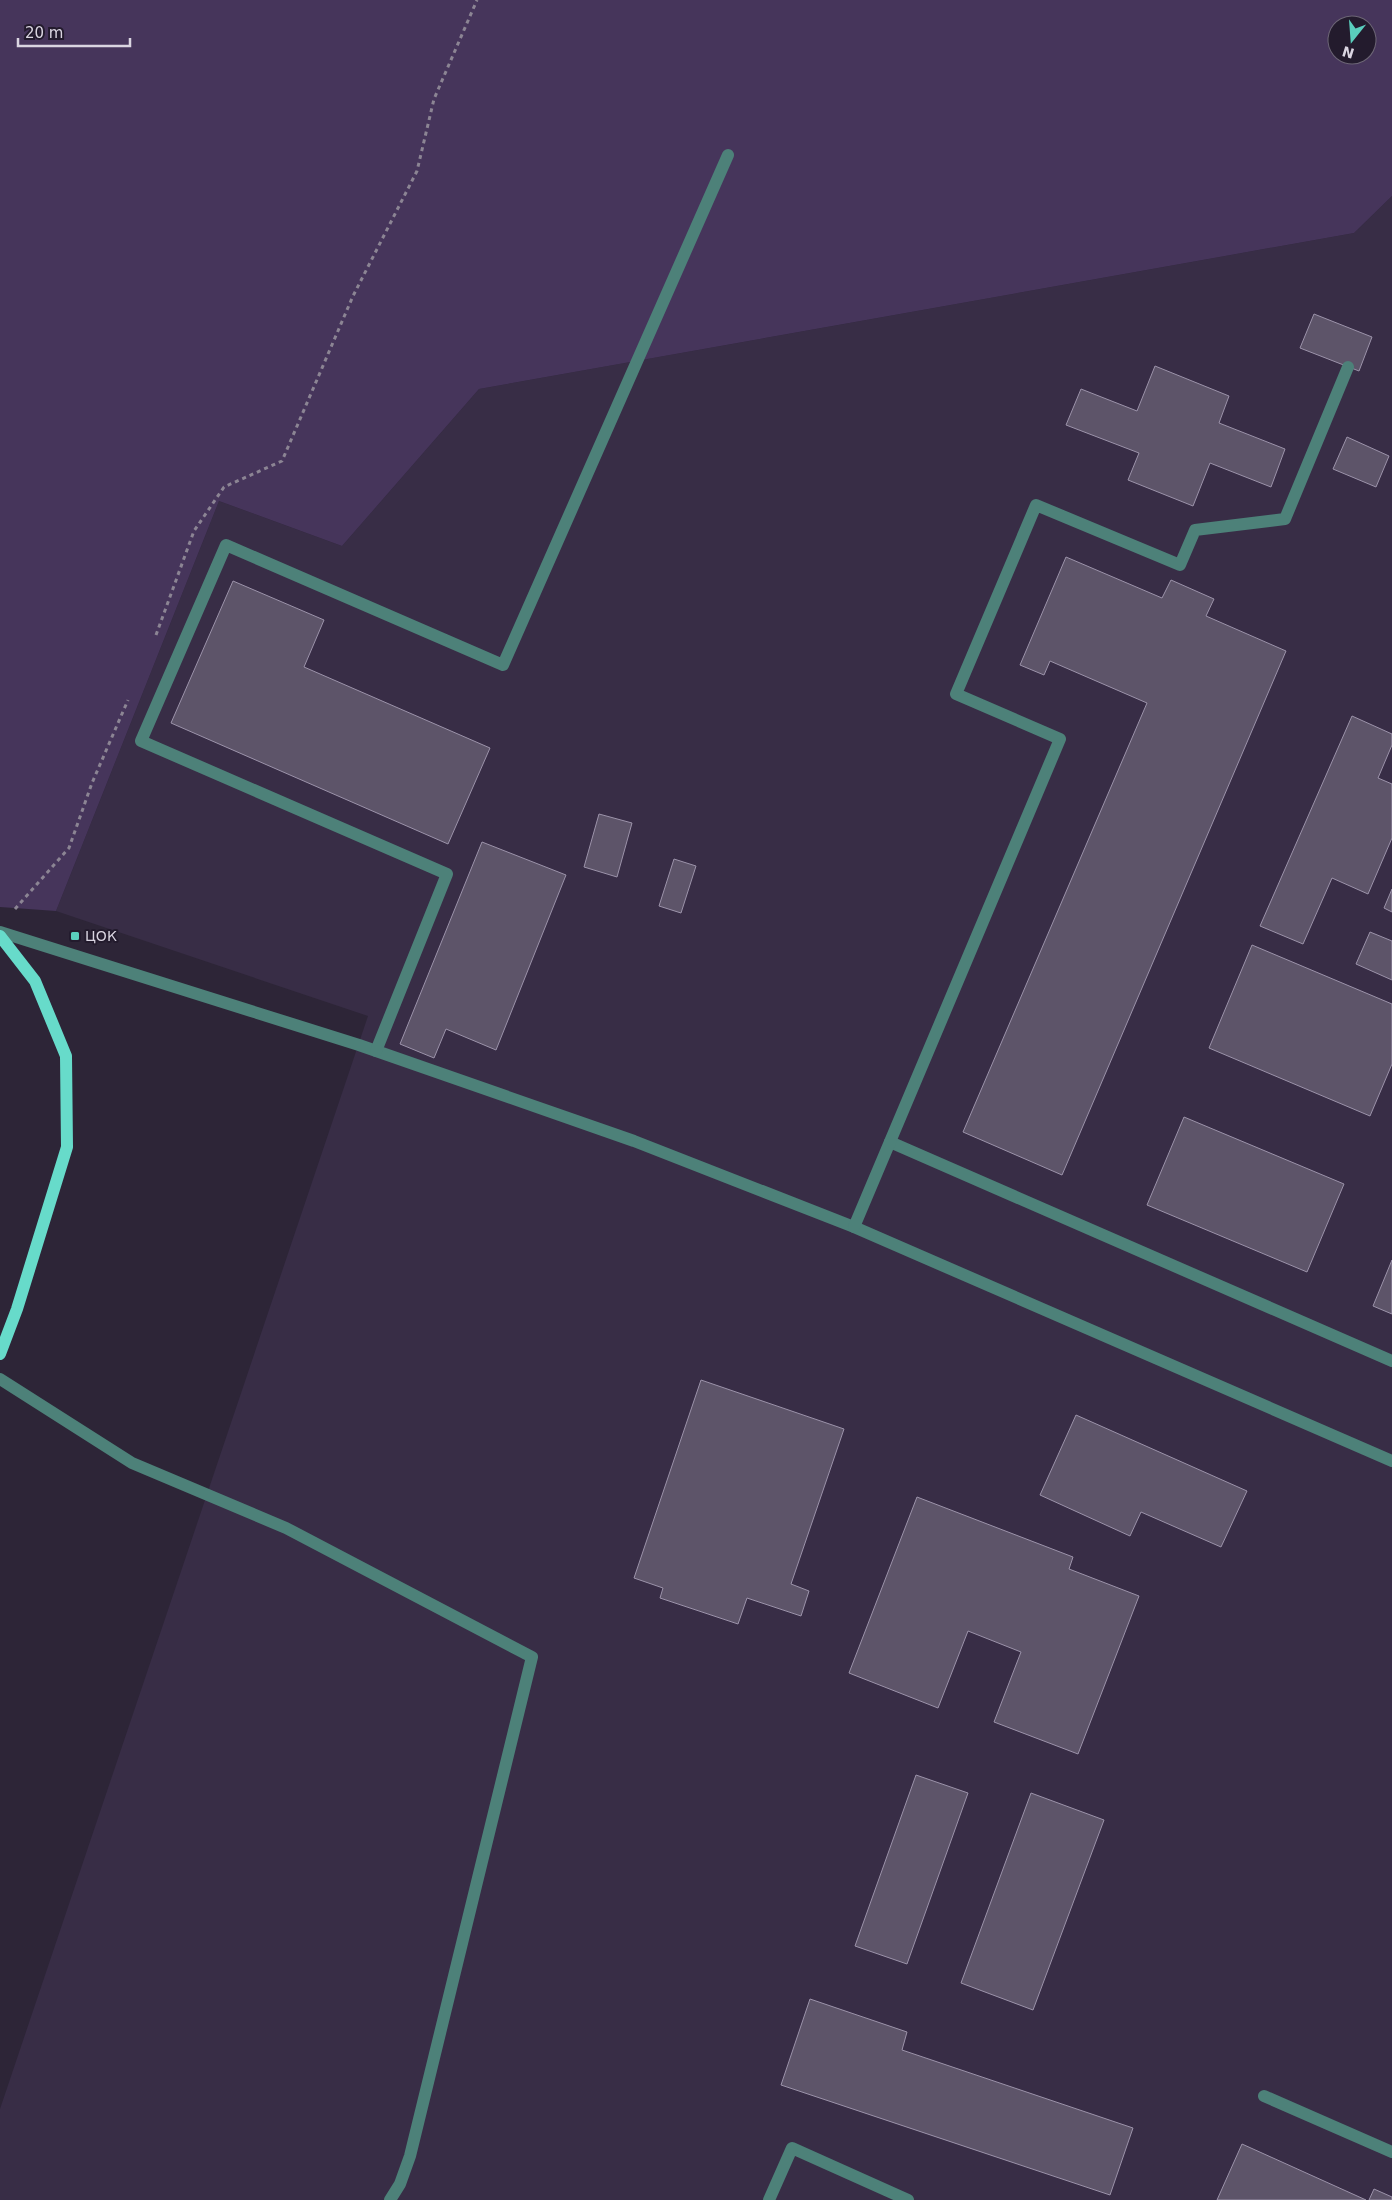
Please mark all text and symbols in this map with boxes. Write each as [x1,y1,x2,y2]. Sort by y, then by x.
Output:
scale bar [18,15,130,47]
north arrow [1327,15,1377,65]
text: 20 m [25,24,63,42]
text: N [1340,43,1356,62]
place label: ЦОК [85,928,117,944]
marker: ЦОК [69,930,81,942]

